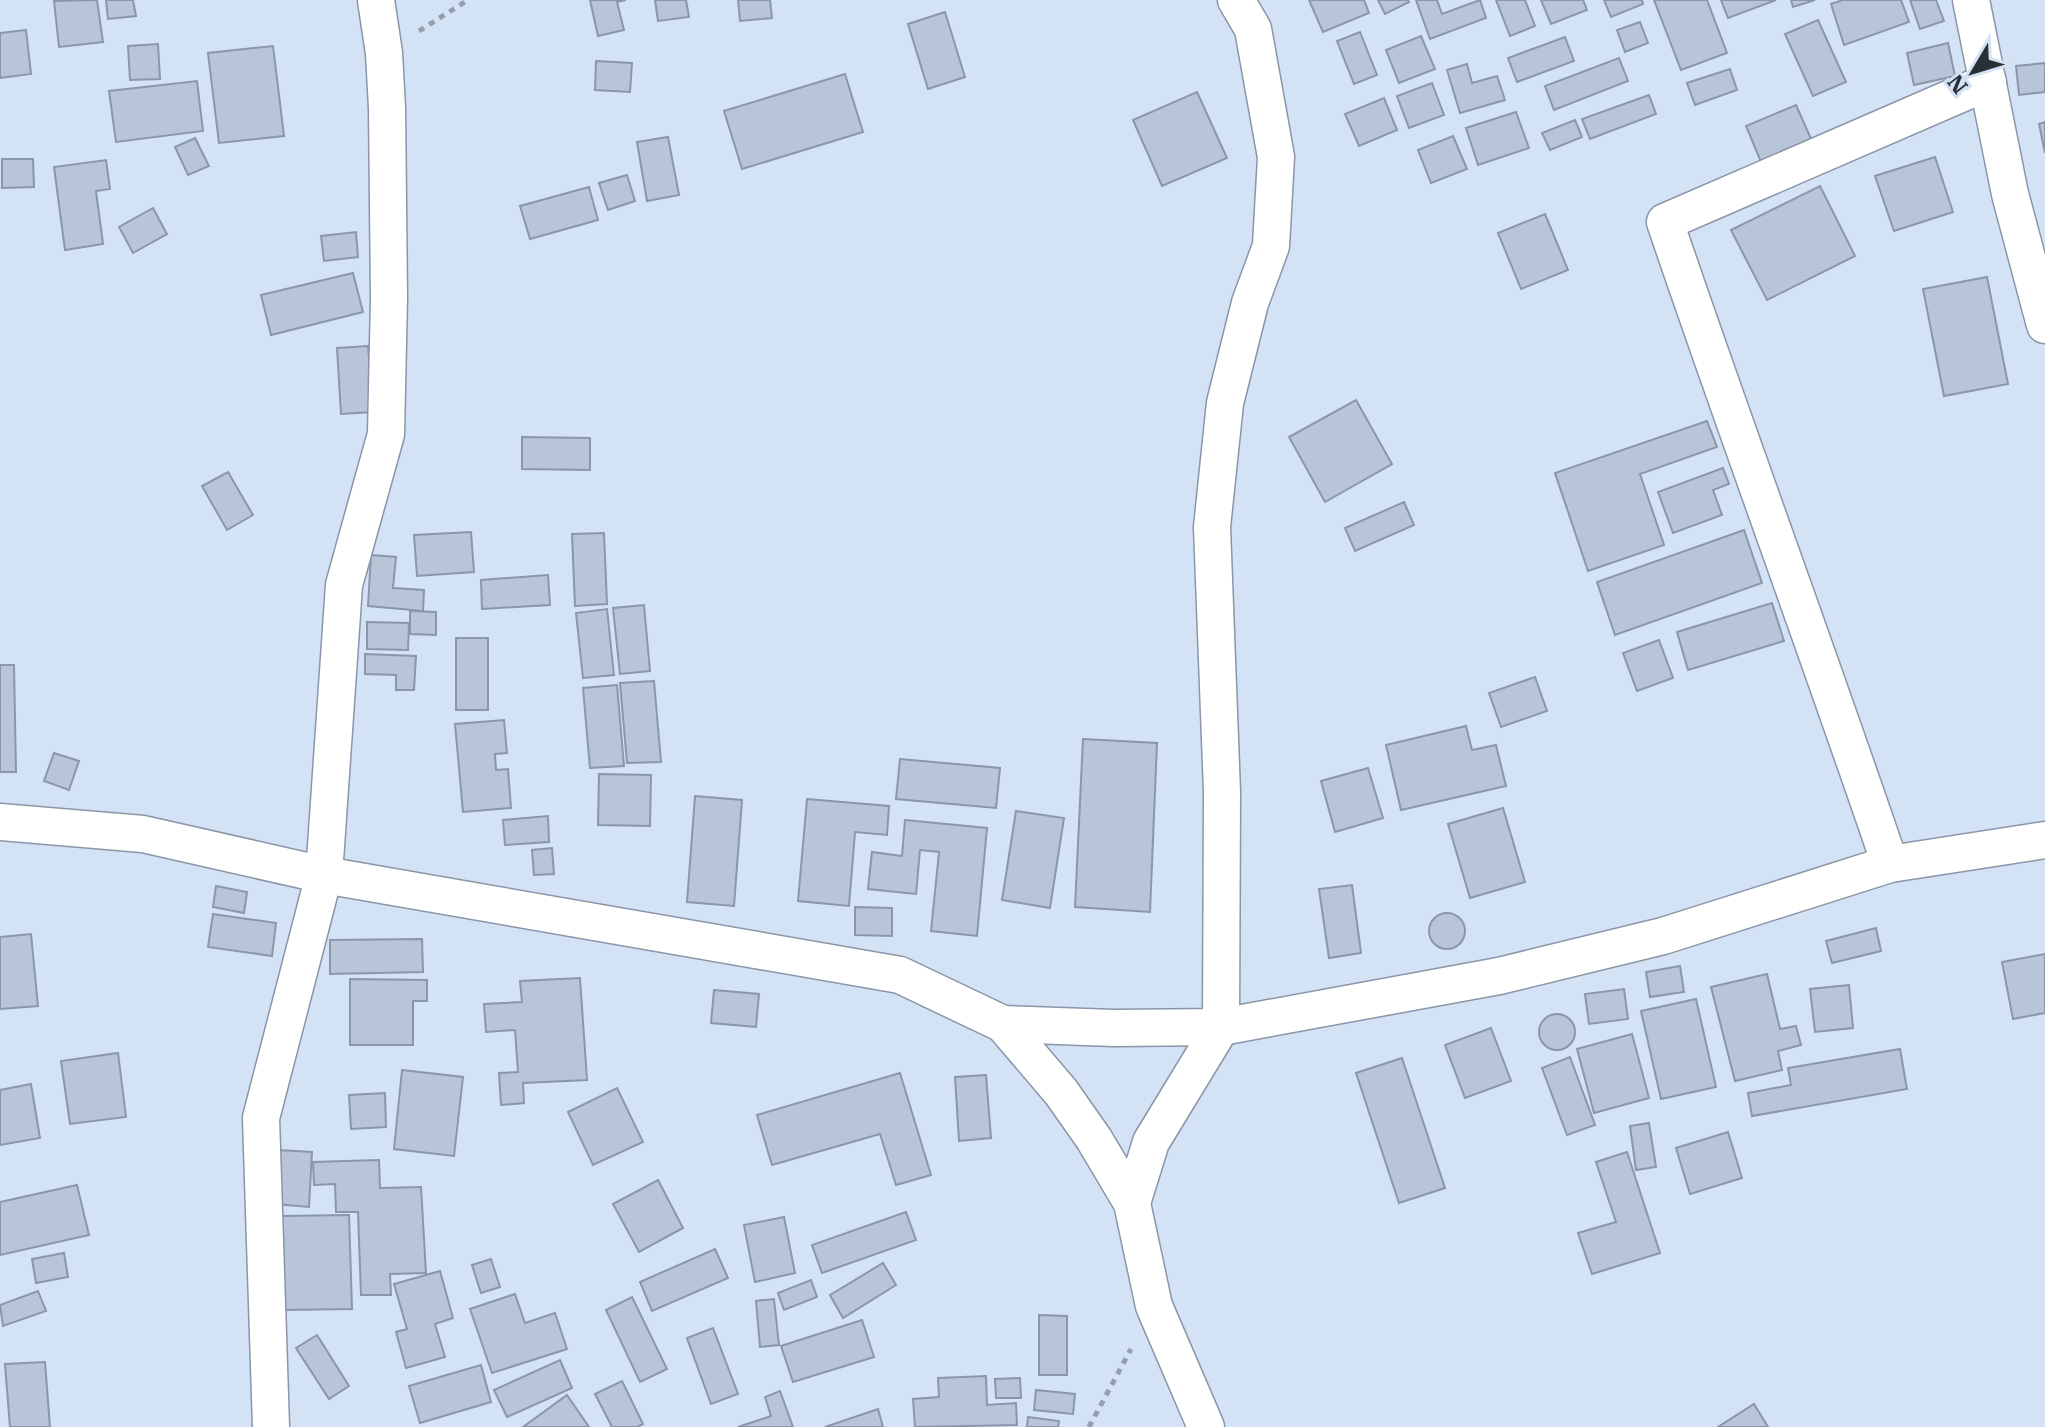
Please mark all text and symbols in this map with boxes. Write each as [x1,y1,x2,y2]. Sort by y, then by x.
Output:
north arrow [1933,32,2013,112]
text: N [1940,69,1974,100]

